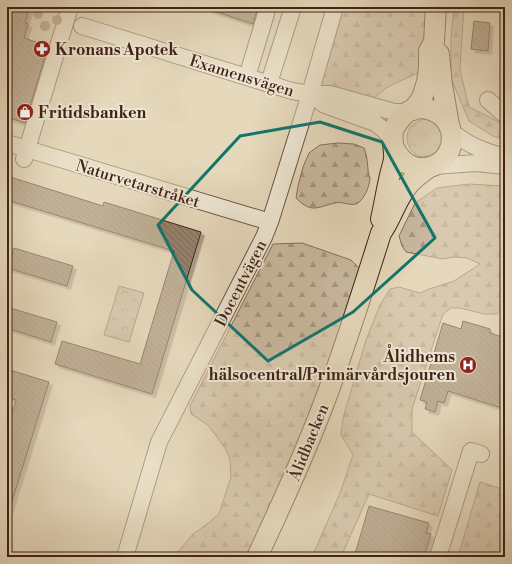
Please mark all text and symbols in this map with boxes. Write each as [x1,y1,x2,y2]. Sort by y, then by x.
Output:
pharmacy icon: Kronans Apotek [32,39,52,59]
place label: Kronans Apotek [55,40,179,60]
street label: Examensvägen [187,51,297,101]
shop icon: Fritidsbanken [15,102,35,122]
place label: Fritidsbanken [38,103,147,123]
street label: Naturvetarstråket [73,156,202,212]
street label: Docentvägen [211,236,271,330]
place label: Ålidhems hälsocentral/Primärvårdsjouren [208,344,455,385]
hospital icon: Ålidhems hälsocentral/Primärvårdsjouren [458,355,478,375]
street label: Ålidbacken [282,400,334,485]

